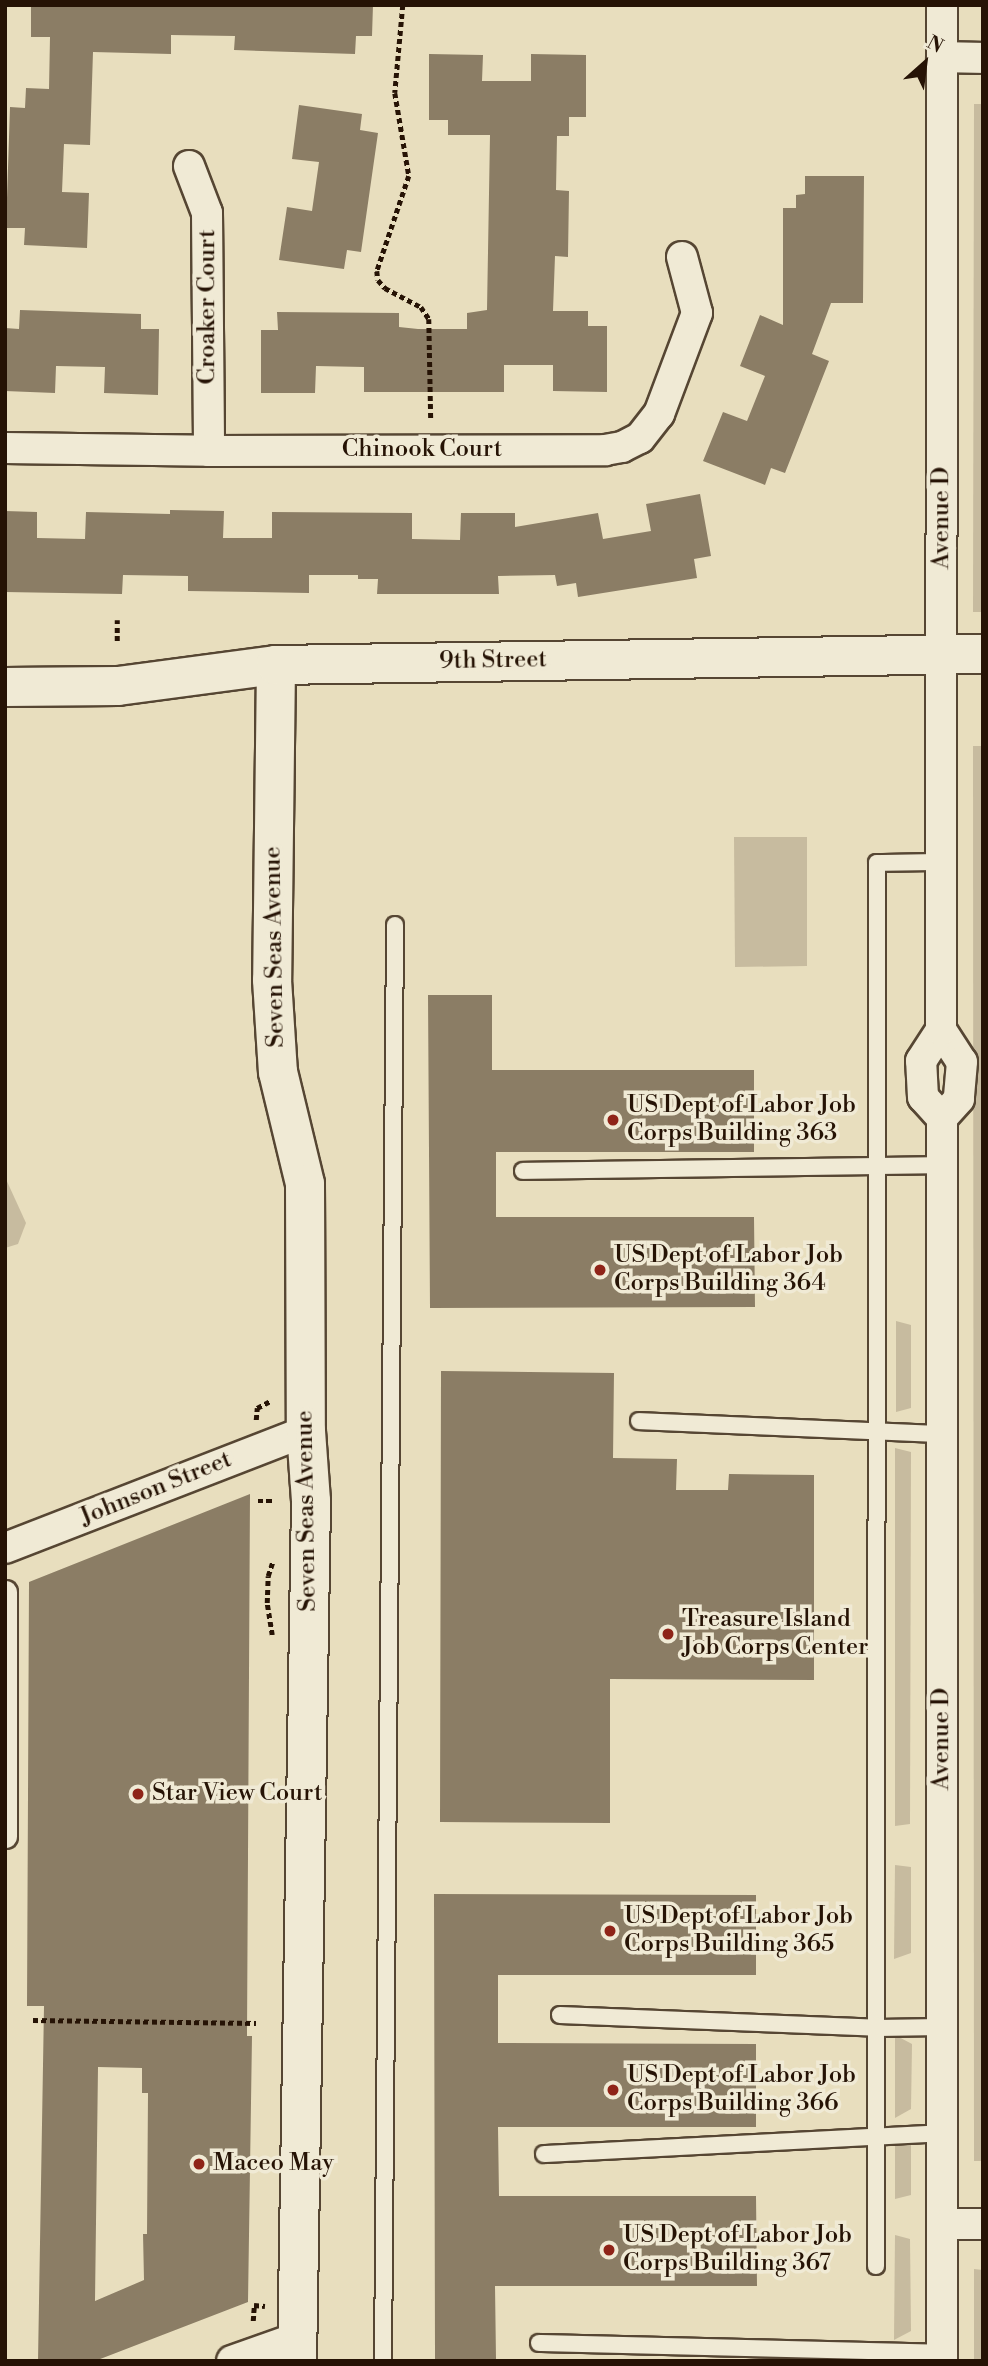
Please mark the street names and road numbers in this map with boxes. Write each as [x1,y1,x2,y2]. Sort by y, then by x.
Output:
street label: Croaker Court [194,229,222,385]
street label: Chinook Court [342,436,502,464]
street label: Avenue D [928,467,956,569]
street label: 9th Street [439,646,547,676]
street label: Seven Seas Avenue [259,846,291,1048]
street label: Seven Seas Avenue [291,1410,323,1612]
street label: Johnson Street [76,1446,236,1532]
street label: Avenue D [928,1688,956,1790]

